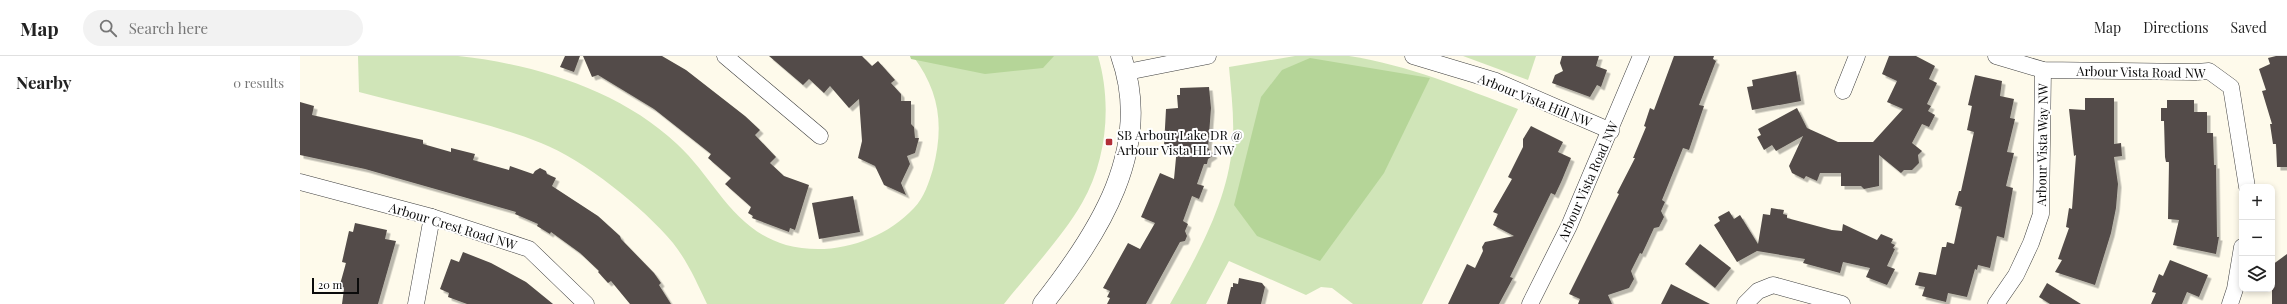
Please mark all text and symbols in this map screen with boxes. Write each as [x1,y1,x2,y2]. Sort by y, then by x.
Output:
search box [83,10,363,46]
text: Map [20,15,59,41]
icon: search [97,17,119,39]
text: Search here [129,18,208,38]
text: Map [2094,18,2121,37]
text: Directions [2143,18,2209,37]
text: Saved [2231,18,2267,37]
street label: Arbour Vista Road NW [2075,62,2206,81]
street label: Arbour Vista Hill NW [1475,69,1595,130]
text: Nearby [16,71,71,93]
text: 0 results [233,74,284,91]
street label: Arbour Vista Way NW [2032,83,2051,208]
street label: Arbour Vista Road NW [1553,118,1622,244]
place label: SB Arbour Lake DR @ Arbour Vista HL NW [1116,126,1242,158]
marker: SB Arbour Lake DR @ Arbour Vista HL NW [1104,137,1114,147]
map controls [2239,184,2275,292]
button: + [2239,184,2275,220]
street label: Arbour Crest Road NW [386,198,519,253]
button: − [2239,220,2275,256]
button: layers [2239,256,2275,292]
scale bar [312,276,359,295]
text: 20 m [318,277,342,292]

